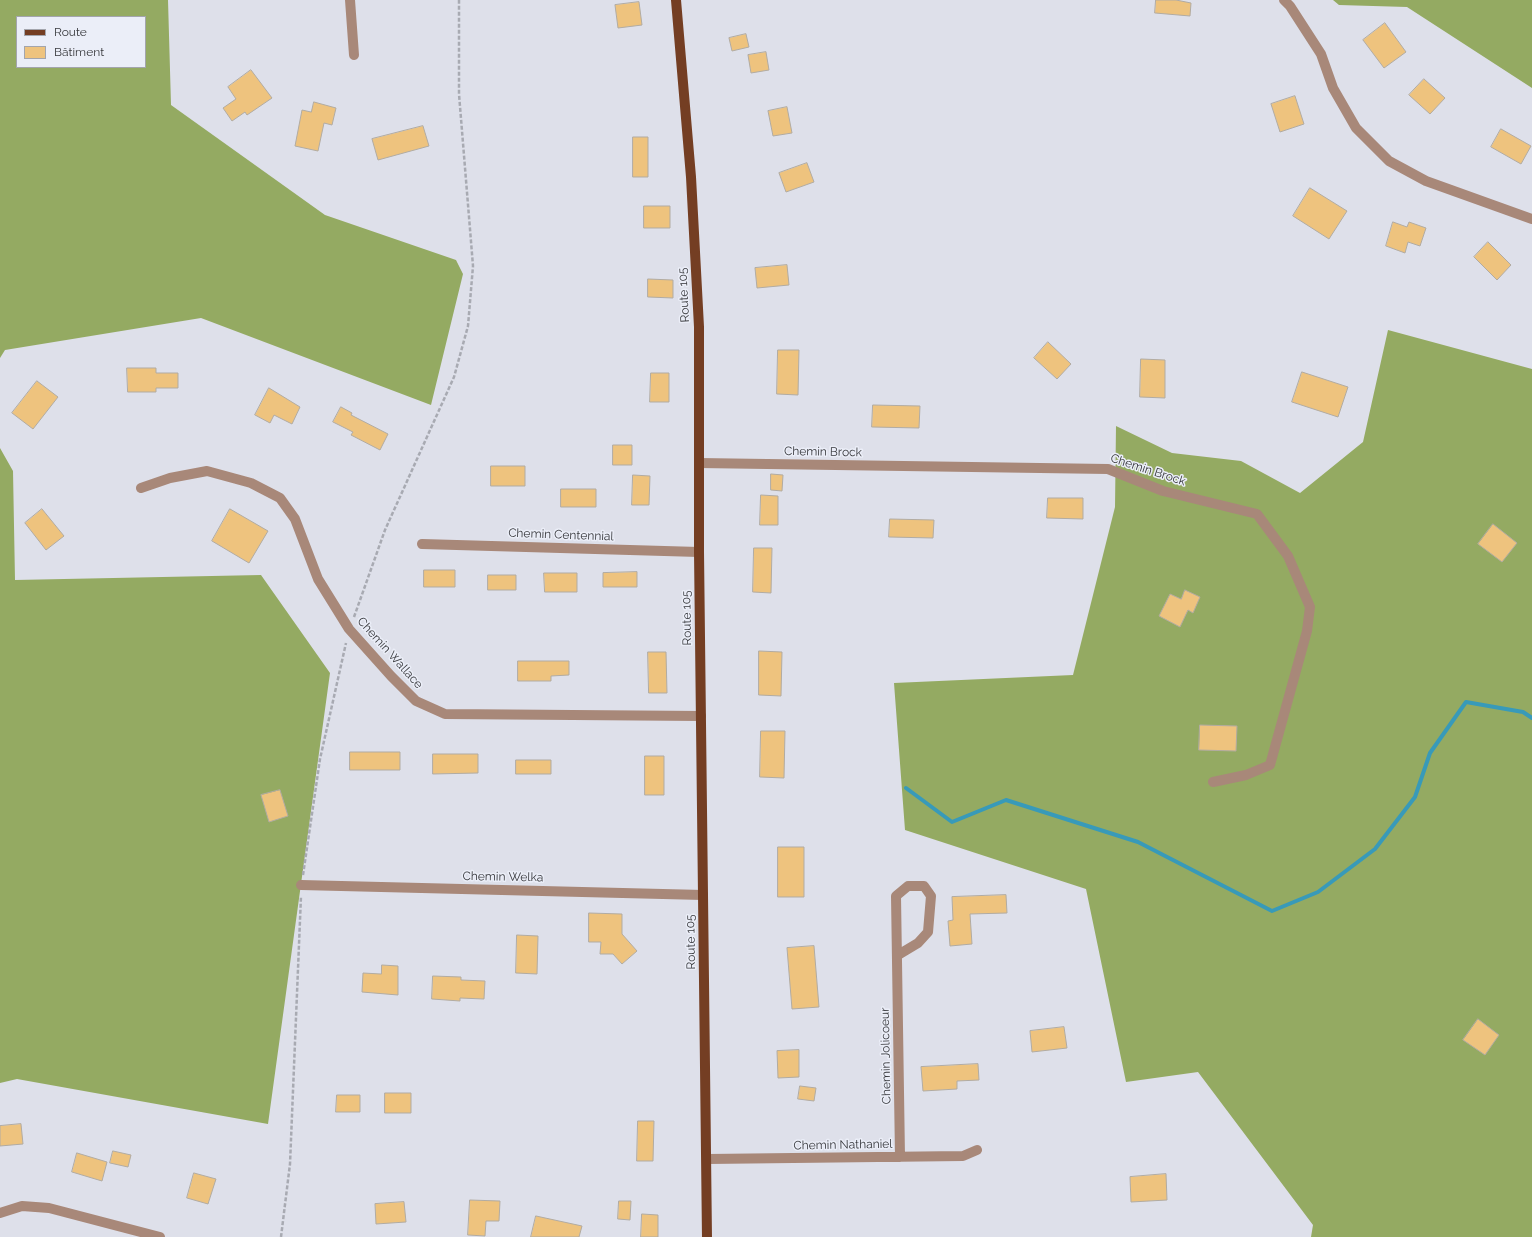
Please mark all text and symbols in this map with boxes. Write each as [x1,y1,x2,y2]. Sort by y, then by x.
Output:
legend [16,16,146,68]
text: Route [54,25,87,39]
text: Bâtiment [54,45,104,59]
street label: Route 105 [675,267,693,323]
street label: Chemin Brock [784,444,862,460]
street label: Chemin Brock [1109,451,1187,489]
street label: Chemin Centennial [508,526,614,544]
street label: Route 105 [679,590,695,646]
street label: Chemin Wallace [354,614,426,692]
street label: Chemin Welka [462,869,544,885]
street label: Route 105 [683,914,699,970]
street label: Chemin Jolicoeur [878,1008,894,1104]
street label: Chemin Nathaniel [793,1137,893,1153]

